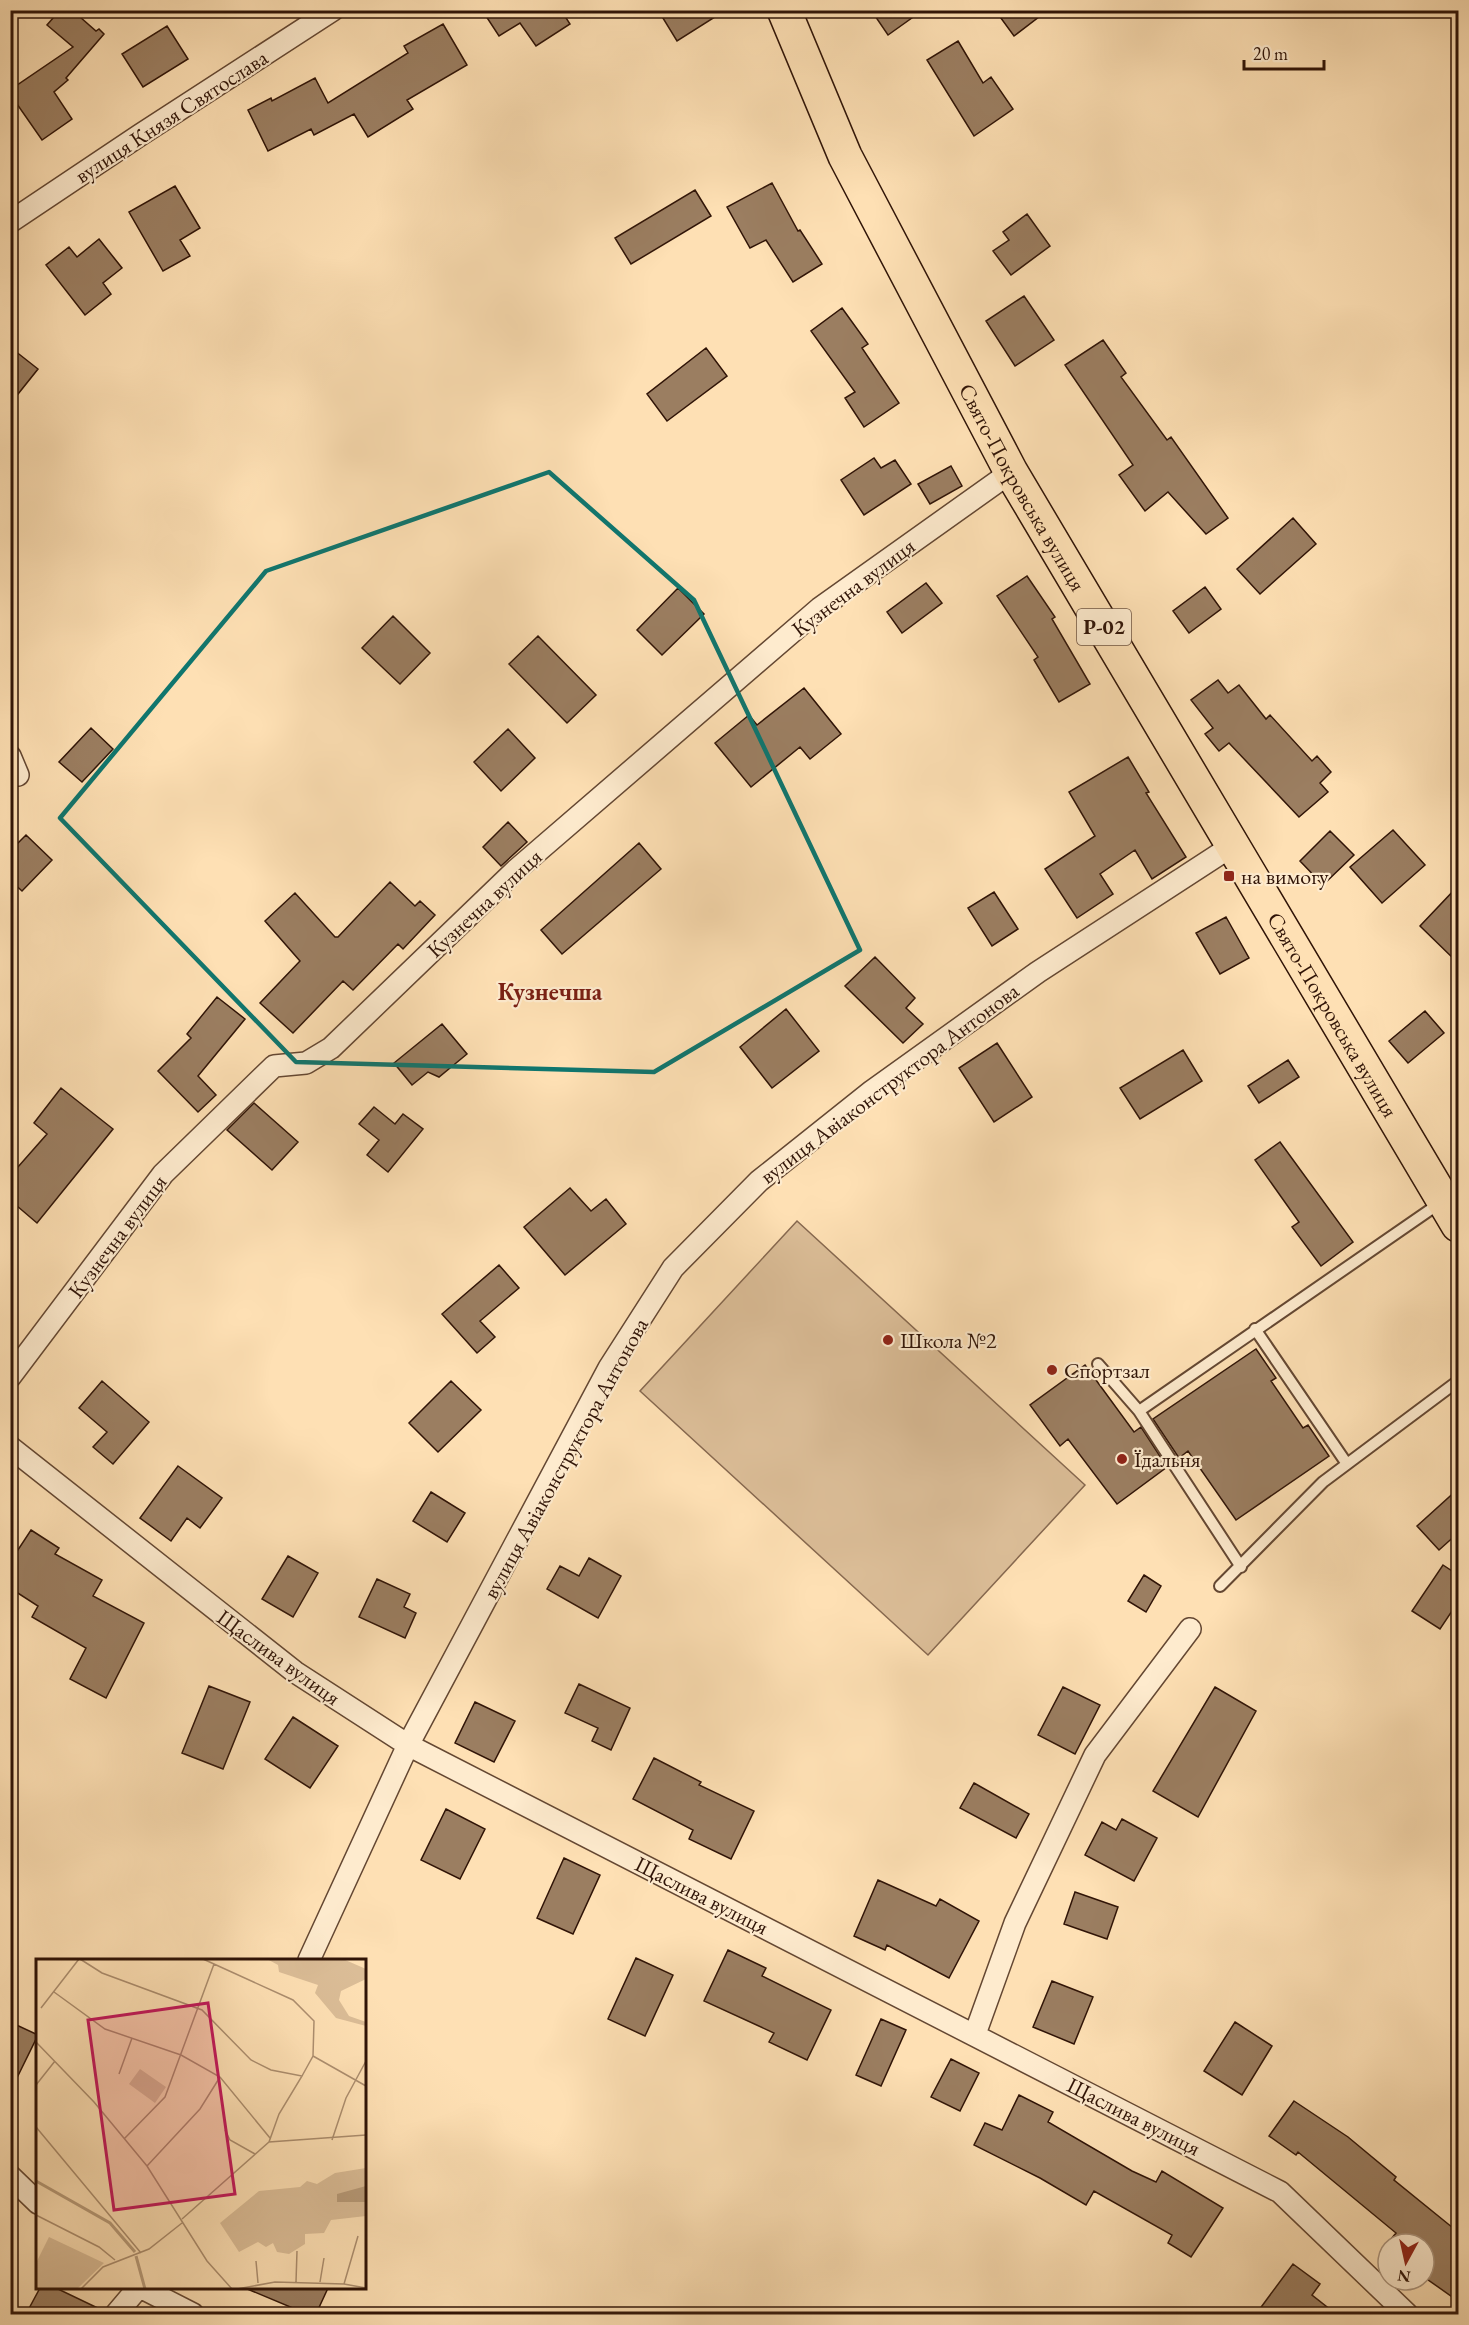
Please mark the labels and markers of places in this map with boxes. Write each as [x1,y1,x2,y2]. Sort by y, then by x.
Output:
place label: на вимогу [1241,862,1329,891]
marker: на вимогу [1222,869,1236,883]
place label: Школа №2 [900,1326,997,1355]
marker: Школа №2 [881,1333,895,1347]
place label: Спортзал [1064,1356,1150,1385]
marker: Спортзал [1045,1363,1059,1377]
place label: Їдальня [1134,1445,1201,1474]
marker: Їдальня [1115,1452,1129,1466]

